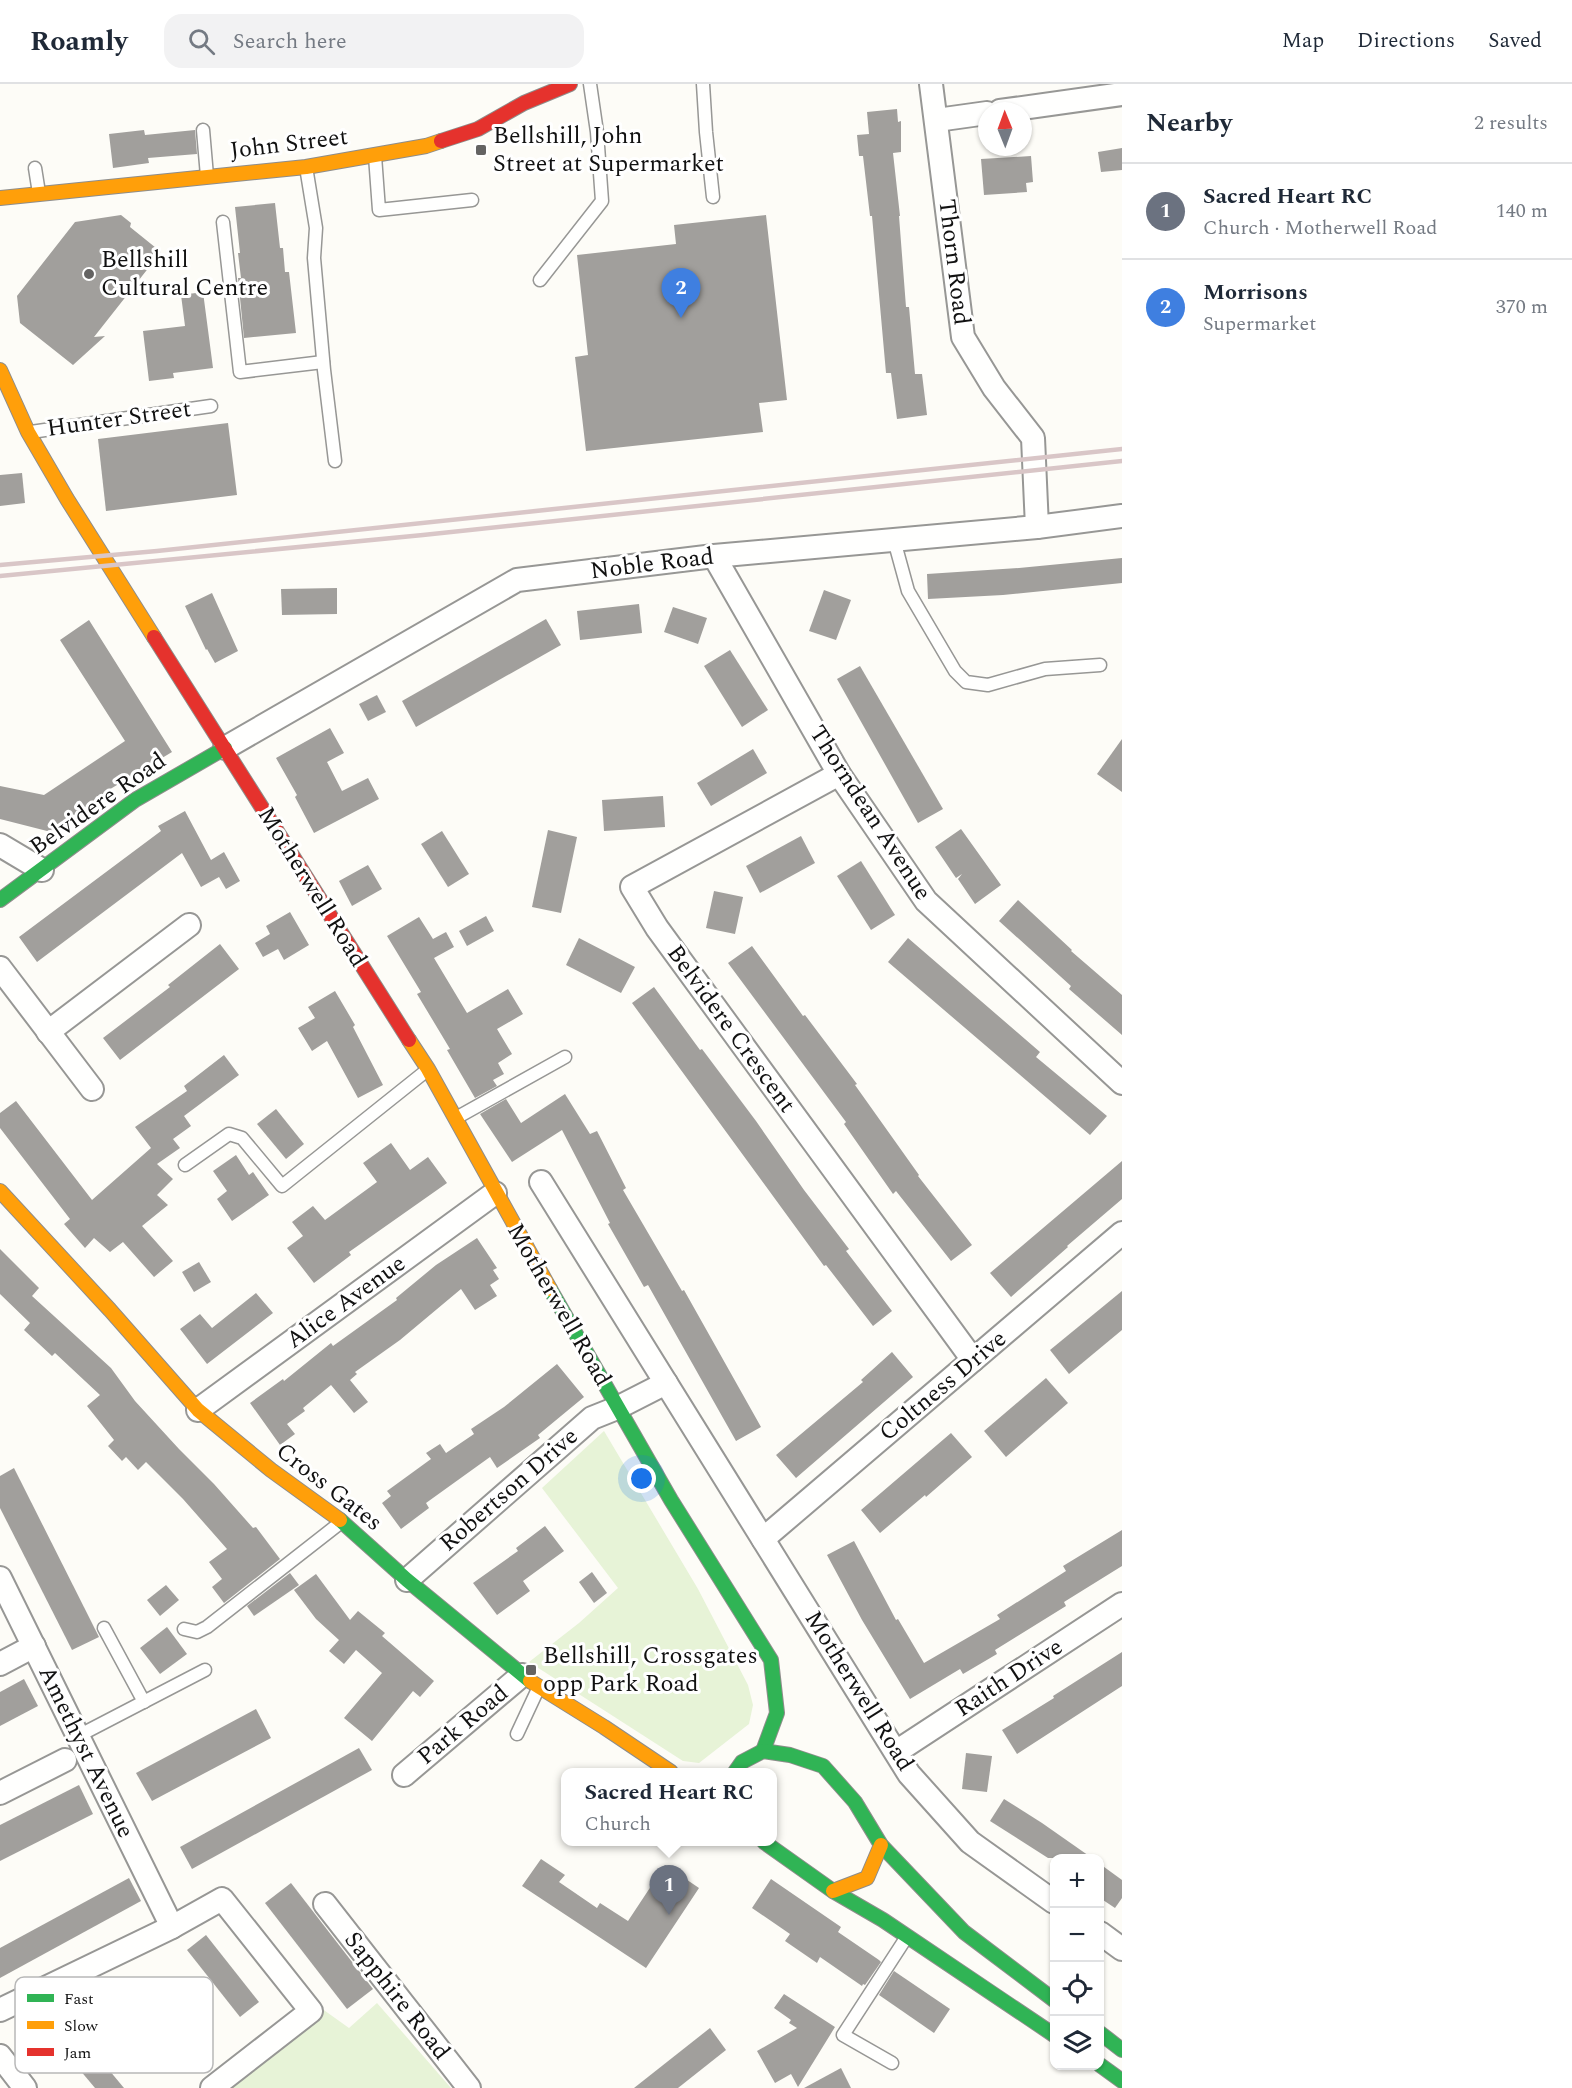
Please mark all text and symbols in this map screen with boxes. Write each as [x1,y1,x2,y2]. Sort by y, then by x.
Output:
search box [164,14,584,68]
text: Roamly [30,20,128,63]
icon: search [185,25,218,58]
text: Search here [233,25,347,58]
text: Map [1282,25,1324,57]
text: Directions [1357,25,1455,57]
text: Saved [1488,25,1542,57]
north arrow [978,102,1032,156]
text: Nearby [1146,103,1232,143]
text: 2 results [1474,108,1548,138]
place label: Bellshill, John Street at Supermarket [493,118,724,182]
street label: John Street [228,119,350,169]
marker: Bellshill, John Street at Supermarket [474,143,488,157]
text: Sacred Heart RC [1203,180,1372,213]
text: 1 [1160,196,1171,226]
text: 140 m [1496,196,1548,226]
street label: Thorn Road [928,197,980,327]
text: Church · Motherwell Road [1203,213,1437,243]
place label: Bellshill Cultural Centre [101,242,268,306]
marker: Bellshill Cultural Centre [82,267,96,281]
pin: 2 [662,268,700,318]
text: Morrisons [1203,276,1308,309]
text: 2 [1160,292,1171,322]
text: 370 m [1496,292,1548,322]
text: Supermarket [1203,309,1316,339]
street label: Hunter Street [44,391,194,447]
street label: Noble Road [588,539,716,589]
street label: Thorndean Avenue [800,718,940,908]
street label: Belvidere Road [22,743,174,865]
street label: Motherwell Road [248,800,376,974]
street label: Belvidere Crescent [658,937,804,1121]
street label: Motherwell Road [498,1217,620,1393]
street label: Alice Avenue [279,1246,413,1358]
street label: Coltness Drive [871,1322,1015,1450]
street label: Robertson Drive [432,1419,586,1561]
street label: Cross Gates [268,1434,390,1540]
your location [627,1464,656,1493]
street label: Motherwell Road [795,1604,923,1778]
street label: Raith Drive [948,1630,1070,1726]
place label: Bellshill, Crossgates opp Park Road [543,1638,758,1702]
street label: Amethyst Avenue [29,1660,143,1844]
marker: Bellshill, Crossgates opp Park Road [524,1663,538,1677]
street label: Park Road [409,1676,517,1774]
popup [561,1768,777,1846]
text: Sacred Heart RC [584,1776,754,1809]
text: Church [584,1809,651,1839]
map controls [1050,1854,1104,2070]
button: + [1050,1854,1104,1908]
pin: 1 [650,1866,688,1915]
button: − [1050,1908,1104,1962]
street label: Sapphire Road [335,1924,459,2068]
button: locate [1050,1962,1104,2016]
legend [15,1977,213,2073]
text: Fast [64,1987,94,2011]
text: Slow [64,2014,99,2038]
button: layers [1050,2016,1104,2070]
text: Jam [64,2041,92,2065]

